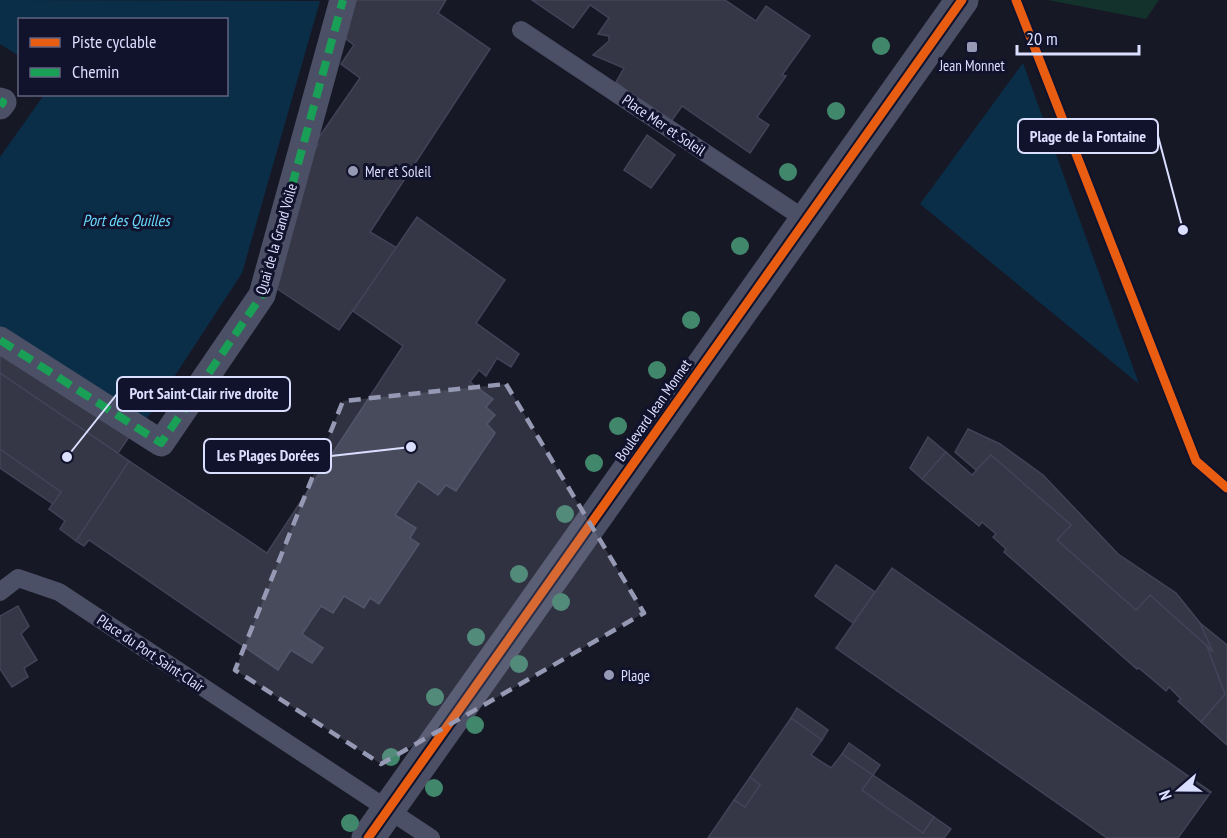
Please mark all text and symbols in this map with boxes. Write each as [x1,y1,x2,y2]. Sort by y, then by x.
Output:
legend [18,18,228,96]
scale bar [1017,18,1138,56]
text: 20 m [1026,27,1058,50]
text: Piste cyclable [72,30,156,53]
marker: Jean Monnet [965,40,979,54]
place label: Jean Monnet [938,56,1005,75]
text: Chemin [72,60,119,83]
street label: Place Mer et Soleil [619,90,710,160]
callout: Plage de la Fontaine [1018,119,1158,153]
text: Plage de la Fontaine [1030,126,1146,146]
place label: Mer et Soleil [365,162,431,181]
marker: Mer et Soleil [346,164,360,178]
street label: Quai de la Grand Voile [251,181,301,297]
water label: Port des Quilles [82,210,171,230]
street label: Boulevard Jean Monnet [611,355,695,465]
callout: Port Saint-Clair rive droite [117,377,290,411]
text: Port Saint-Clair rive droite [129,383,279,403]
callout: Les Plages Dorées [204,439,331,473]
text: Les Plages Dorées [217,445,320,465]
street label: Place du Port Saint-Clair [94,610,209,696]
place label: Plage [621,666,650,685]
marker: Plage [602,668,616,682]
north arrow [1149,760,1209,820]
text: N [1154,788,1176,803]

